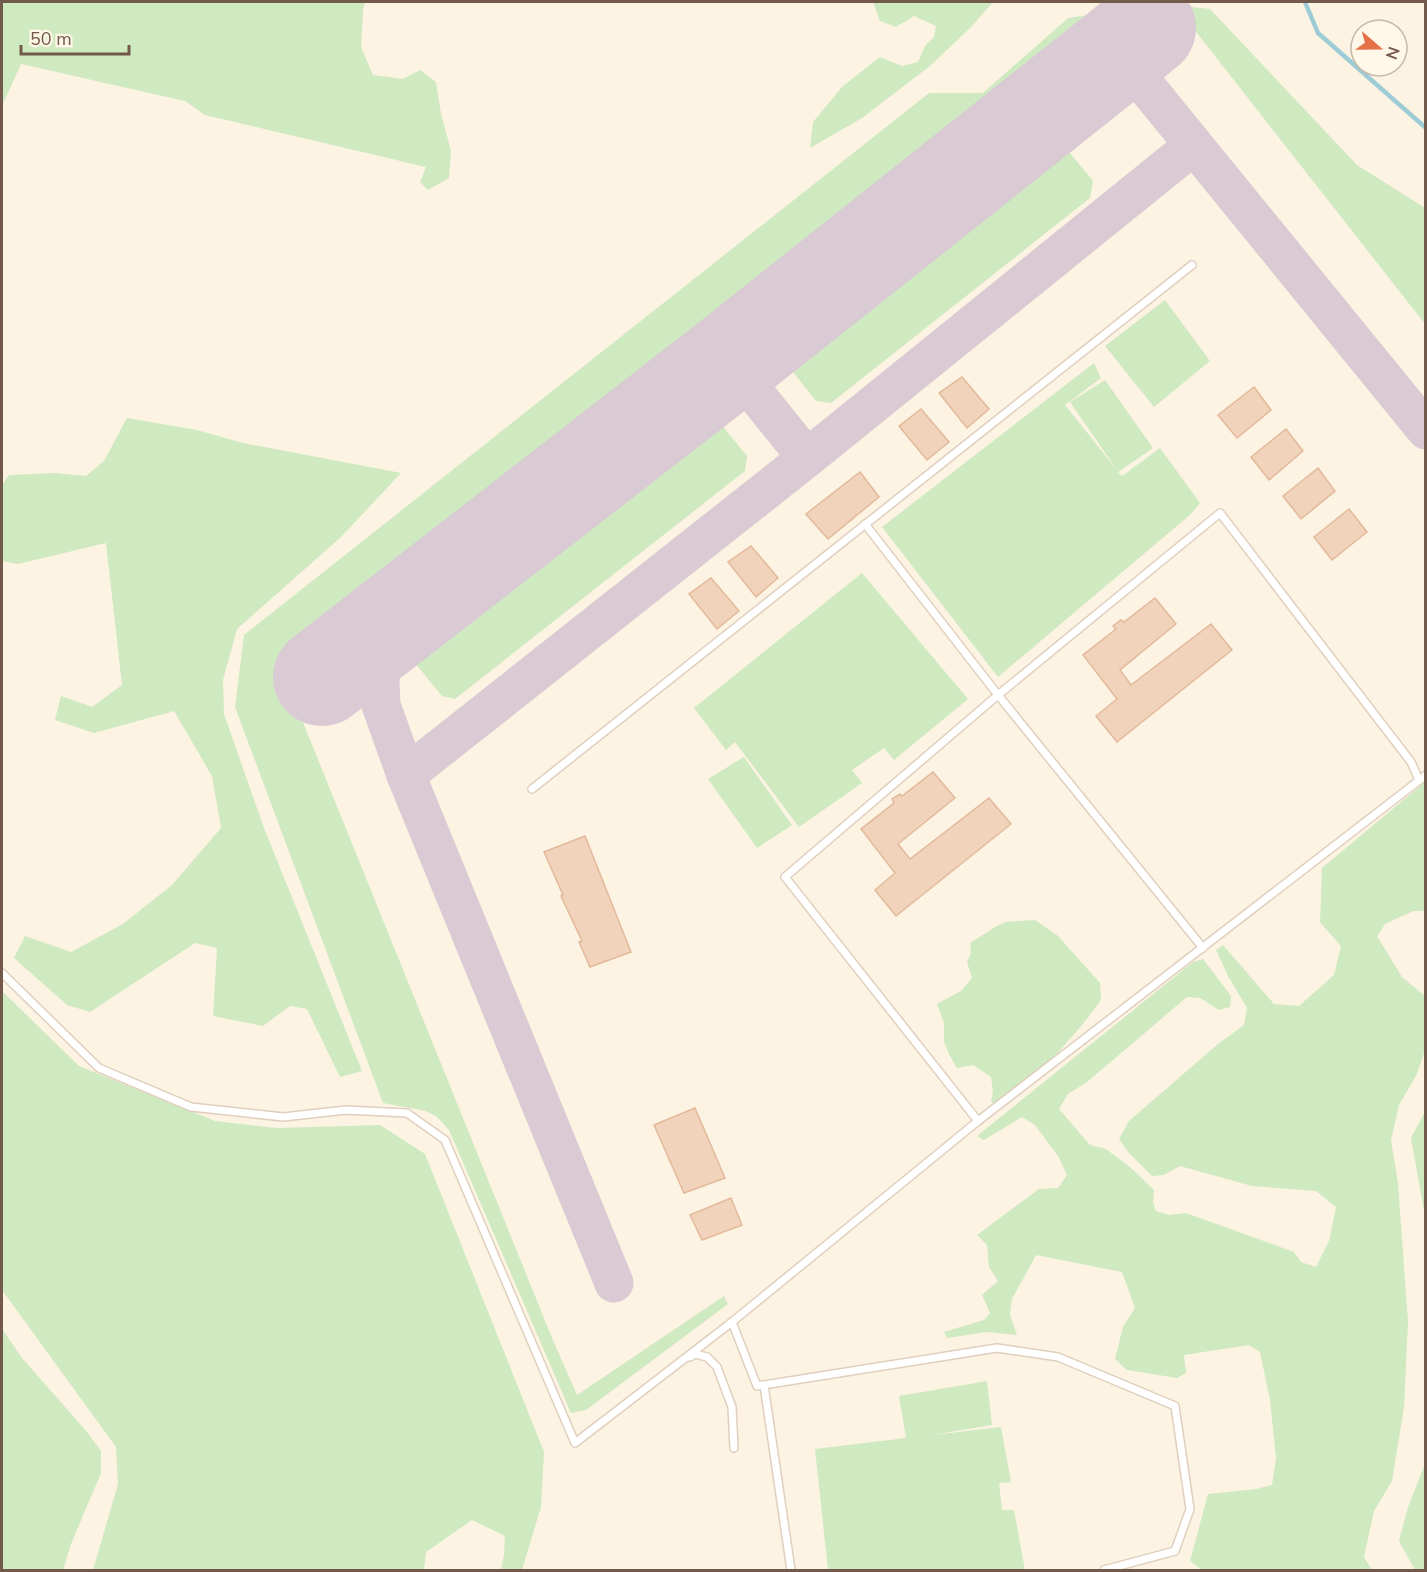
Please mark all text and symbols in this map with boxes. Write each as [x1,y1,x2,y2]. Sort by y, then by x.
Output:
scale bar [21,18,129,56]
north arrow [1349,18,1409,78]
text: 50 m [30,27,72,51]
text: N [1380,43,1405,62]

